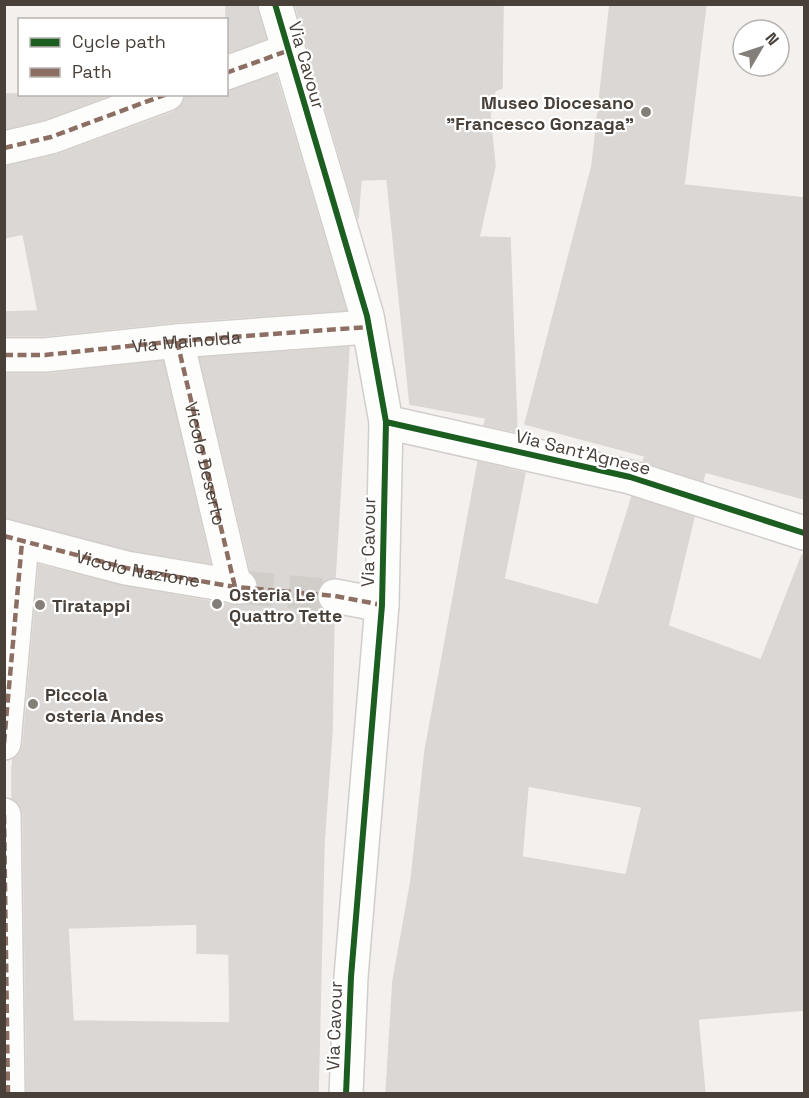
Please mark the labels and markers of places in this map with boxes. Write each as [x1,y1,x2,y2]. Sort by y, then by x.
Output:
place label: Museo Diocesano "Francesco Gonzaga" [446,91,634,135]
marker: Museo Diocesano "Francesco Gonzaga" [639,105,653,119]
place label: Osteria Le Quattro Tette [229,583,342,627]
place label: Tiratappi [52,594,130,617]
marker: Osteria Le Quattro Tette [210,597,224,611]
marker: Tiratappi [33,598,47,612]
place label: Piccola osteria Andes [45,683,164,727]
marker: Piccola osteria Andes [26,697,40,711]

